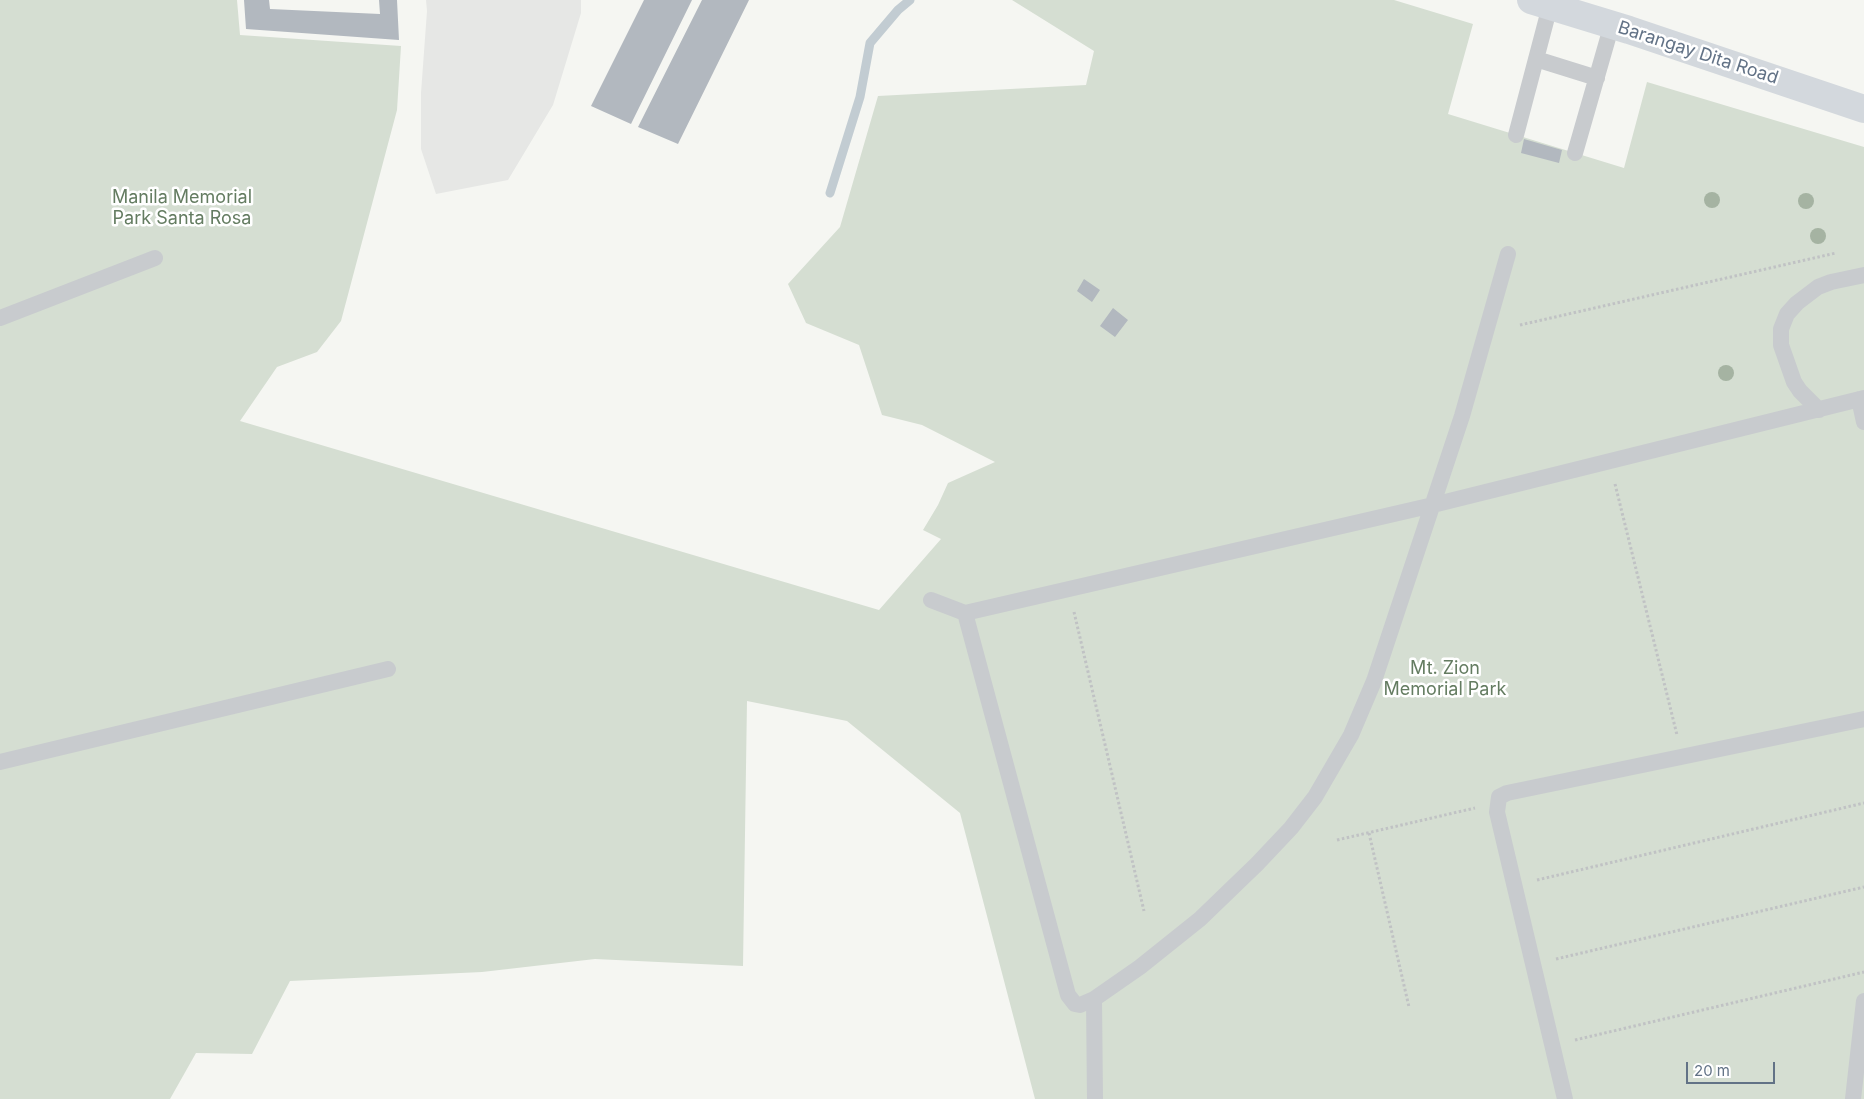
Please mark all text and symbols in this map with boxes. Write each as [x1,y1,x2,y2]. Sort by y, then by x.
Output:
street label: Barangay Dita Road [1615,17,1781,89]
park label: Manila Memorial Park Santa Rosa [112,187,252,230]
park label: Mt. Zion Memorial Park [1384,658,1506,701]
scale bar [1689,1052,1778,1084]
text: 20 m [1694,1061,1730,1080]

